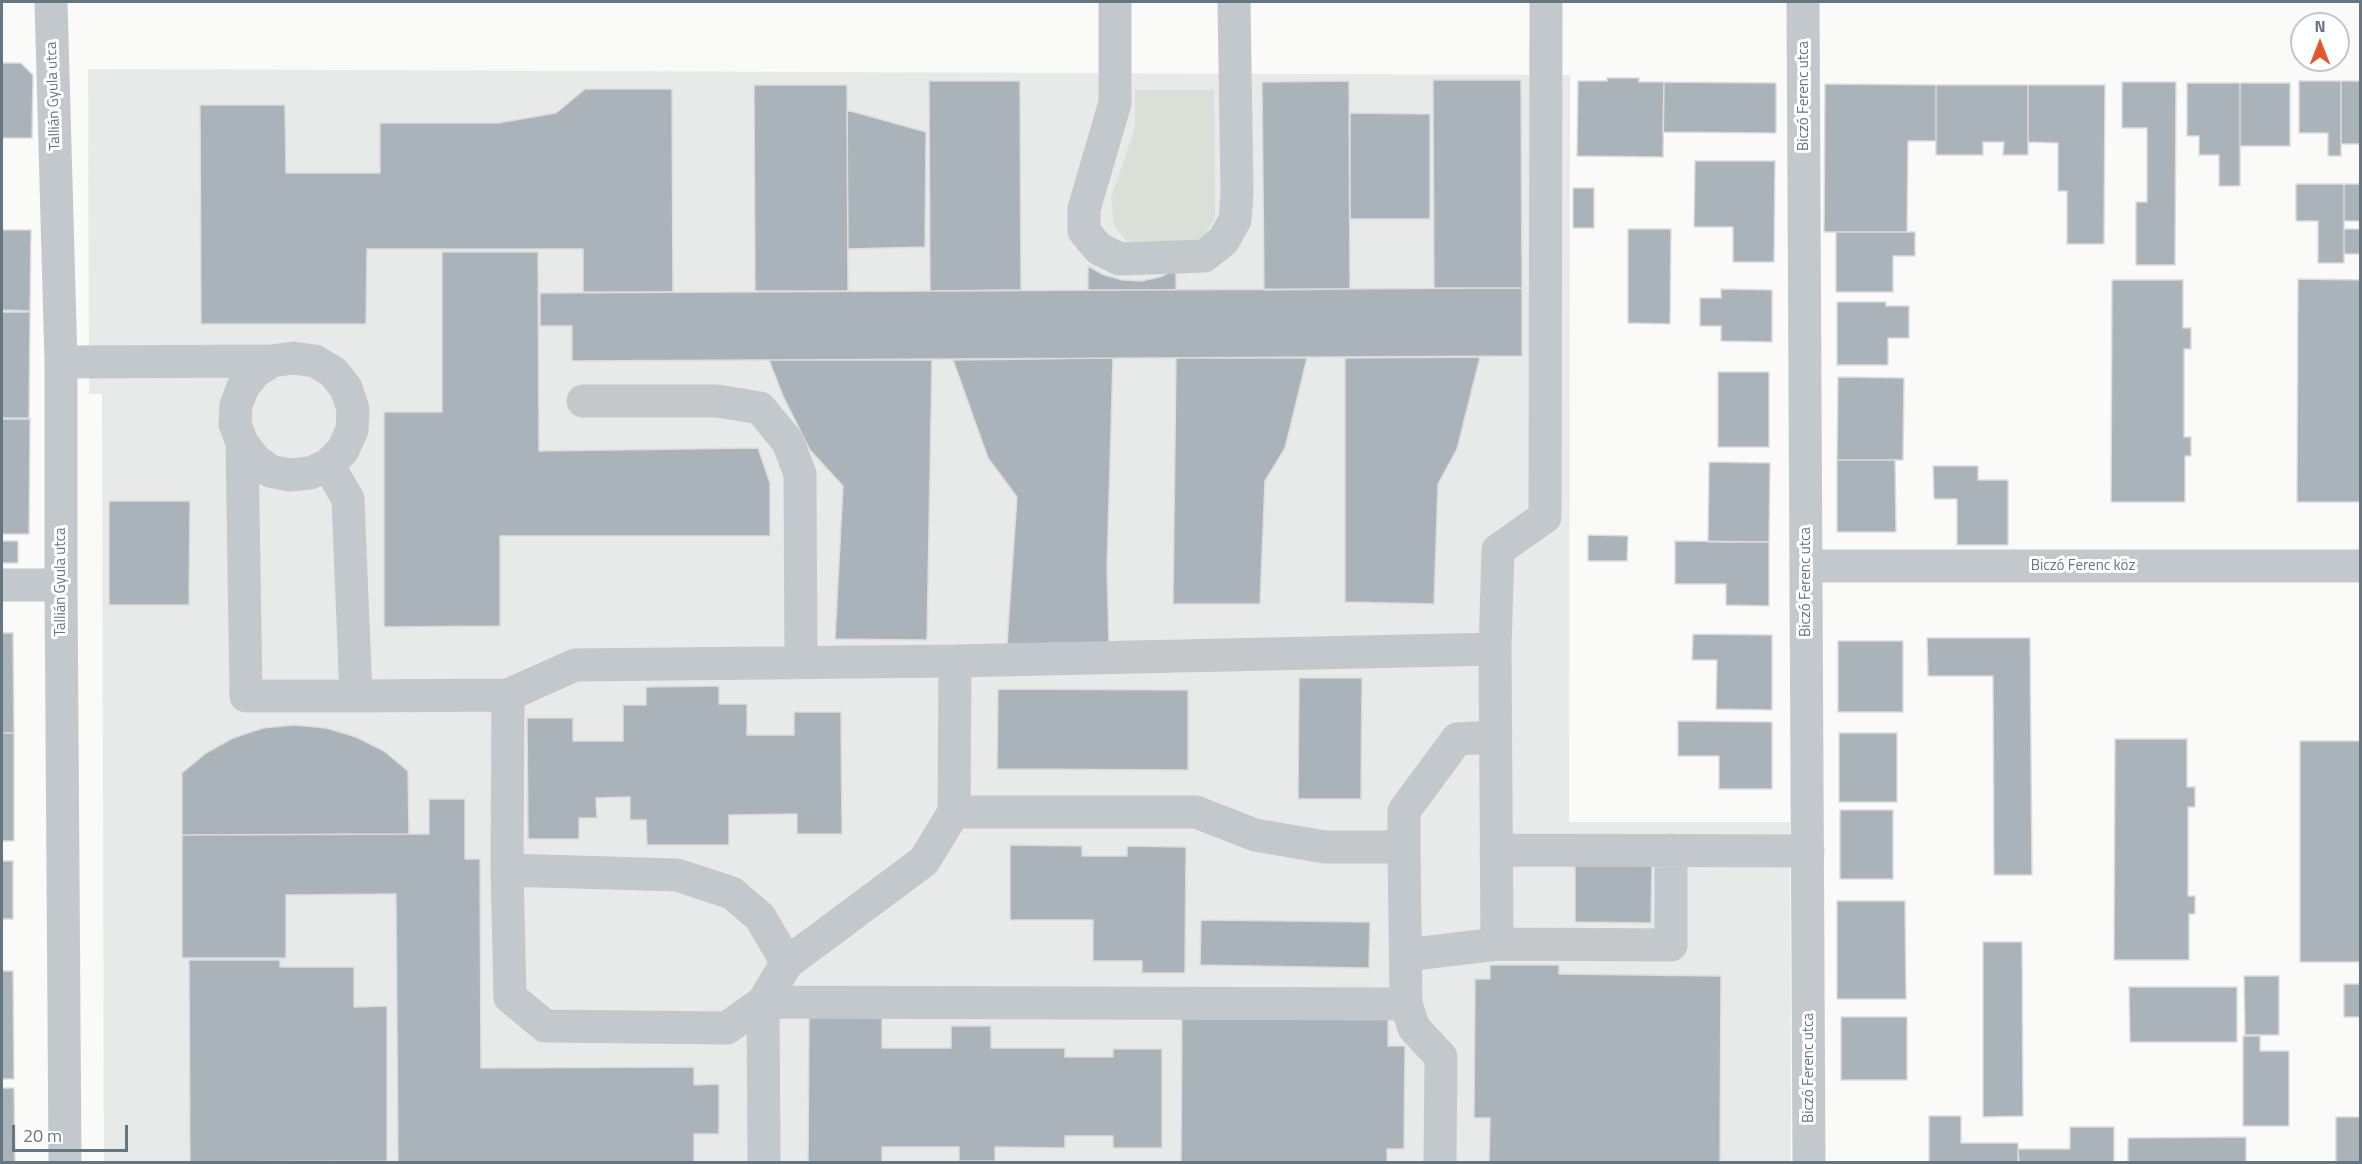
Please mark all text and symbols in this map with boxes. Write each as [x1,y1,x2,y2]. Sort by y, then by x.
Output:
north arrow [2290,12,2350,72]
text: N [2314,14,2326,38]
street label: Tallián Gyula utca [43,41,65,151]
street label: Biczó Ferenc utca [1795,41,1813,151]
street label: Tallián Gyula utca [52,527,70,637]
street label: Biczó Ferenc utca [1797,527,1815,637]
street label: Biczó Ferenc köz [2031,557,2135,575]
street label: Biczó Ferenc utca [1800,1013,1818,1123]
scale bar [15,1113,130,1151]
text: 20 m [23,1122,62,1149]

